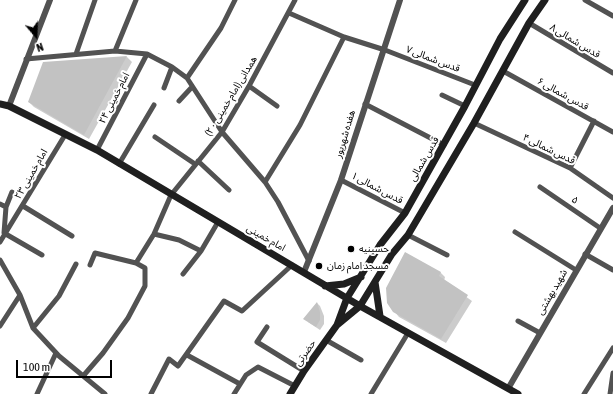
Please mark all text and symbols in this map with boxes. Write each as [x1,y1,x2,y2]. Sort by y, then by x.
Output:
north arrow [16,16,56,56]
street label: قدس شمالی ۸ [548,21,602,61]
text: N [35,41,45,54]
street label: ۷ قدس شمالی [404,43,462,75]
street label: همدانی (امام خمینی ۲۰) [202,54,260,138]
street label: امام خمینی ۲۴ [96,70,132,126]
street label: قدس شمالی ۶ [535,75,591,113]
street label: هفده شهریور [332,109,358,159]
street label: قدس شمالی ۴ [521,131,577,167]
street label: قدس شمالی [406,134,442,184]
street label: امام خمینی ۲۳ [12,147,50,201]
street label: قدس شمالی ۱ [349,169,405,207]
street label: ۵ [569,193,581,207]
street label: امام خمینی [244,222,288,254]
place label: حسینیه [359,243,389,255]
marker: حسینیه [346,244,356,254]
place label: مسجد امام زمان [327,260,389,272]
marker: مسجد امام زمان [314,261,324,271]
street label: شهید بهشتی [534,267,570,317]
street label: حضرتی [292,338,318,368]
scale bar [18,352,114,378]
text: 100 m [23,360,50,374]

